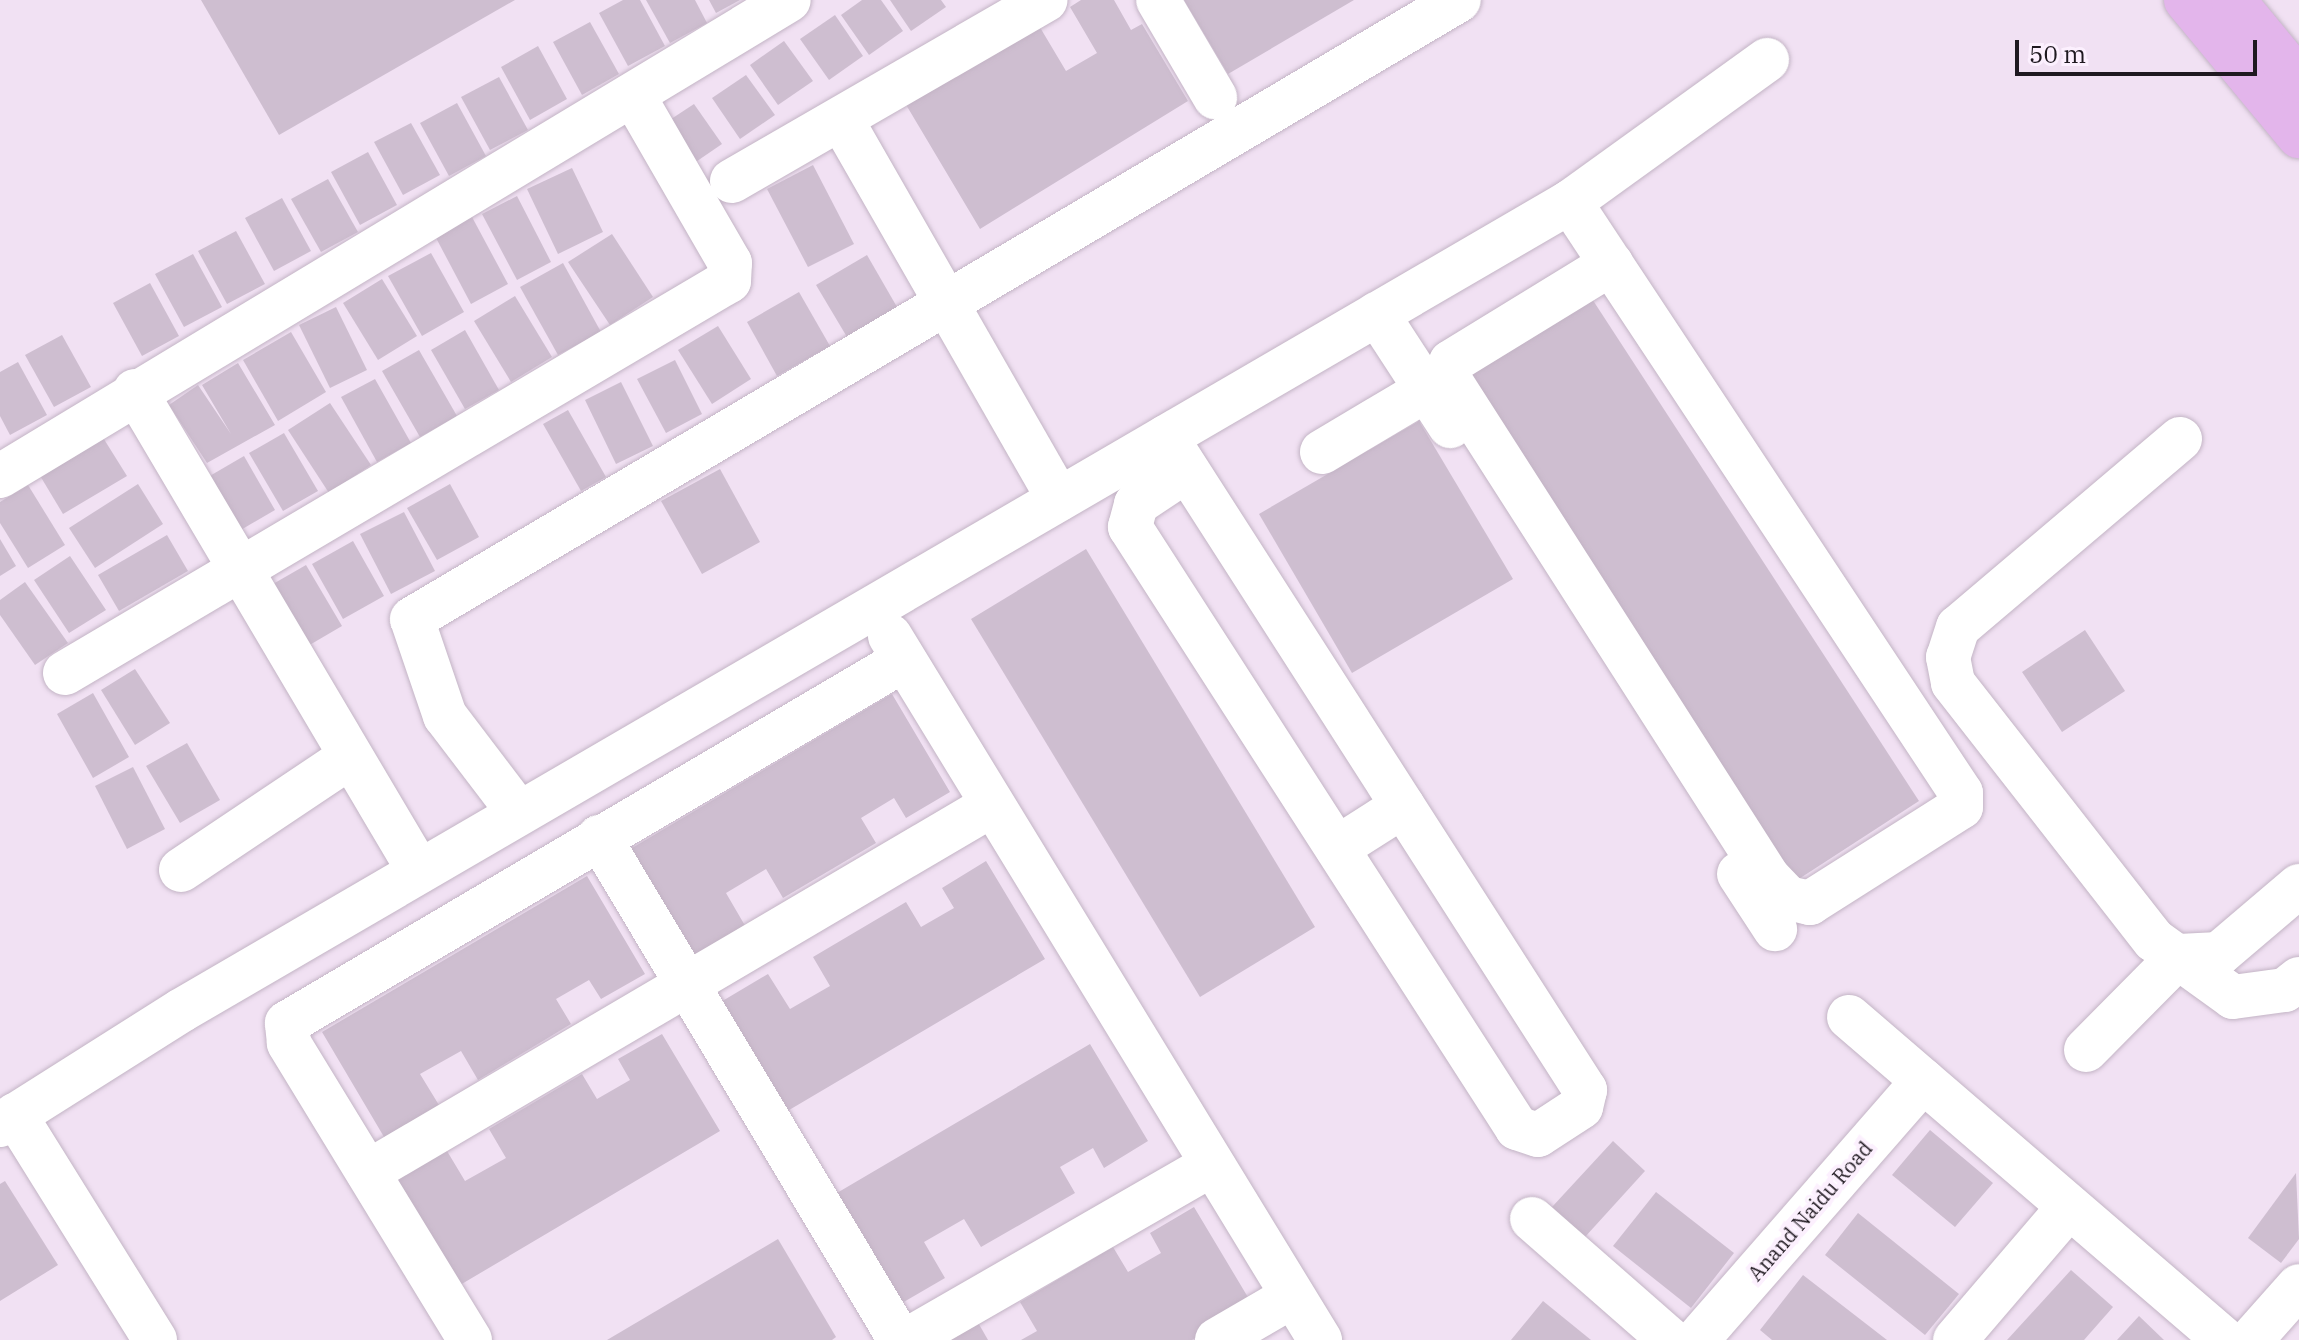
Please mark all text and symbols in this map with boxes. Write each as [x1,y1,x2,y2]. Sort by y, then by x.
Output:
scale bar [2019,24,2261,74]
text: 50 m [2029,38,2086,70]
street label: Anand Naidu Road [1743,1137,1877,1285]

